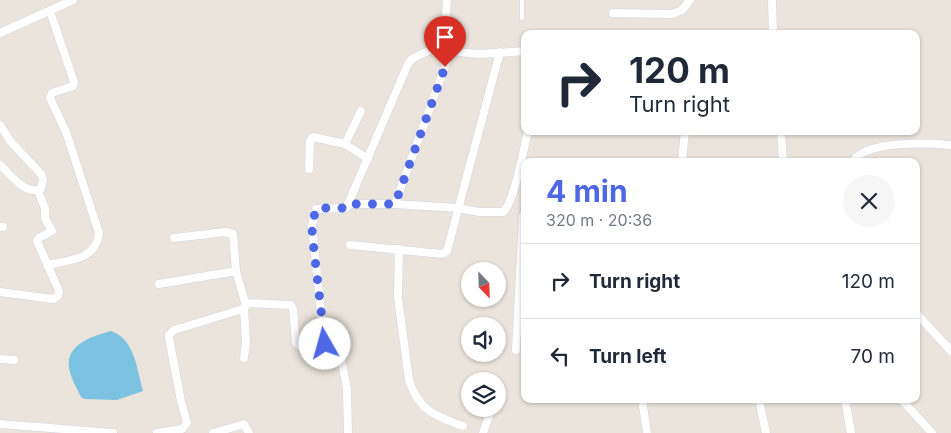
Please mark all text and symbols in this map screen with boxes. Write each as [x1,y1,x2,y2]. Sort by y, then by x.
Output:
pin [424,16,466,67]
icon: arrive [431,23,459,51]
text: 120 m [629,49,730,91]
icon: right [546,50,611,115]
text: Turn right [629,91,730,117]
text: 4 min [546,173,628,209]
button: close [843,175,895,227]
text: 320 m · 20:36 [546,210,652,230]
north arrow [461,262,506,308]
map controls [461,262,506,417]
icon: right [546,267,574,295]
text: Turn right [589,270,680,293]
text: 120 m [842,270,895,293]
position arrow [298,317,350,369]
button: sound [461,317,506,362]
icon: left [546,342,574,370]
text: Turn left [589,345,667,368]
text: 70 m [851,345,895,368]
button: layers [461,372,506,417]

